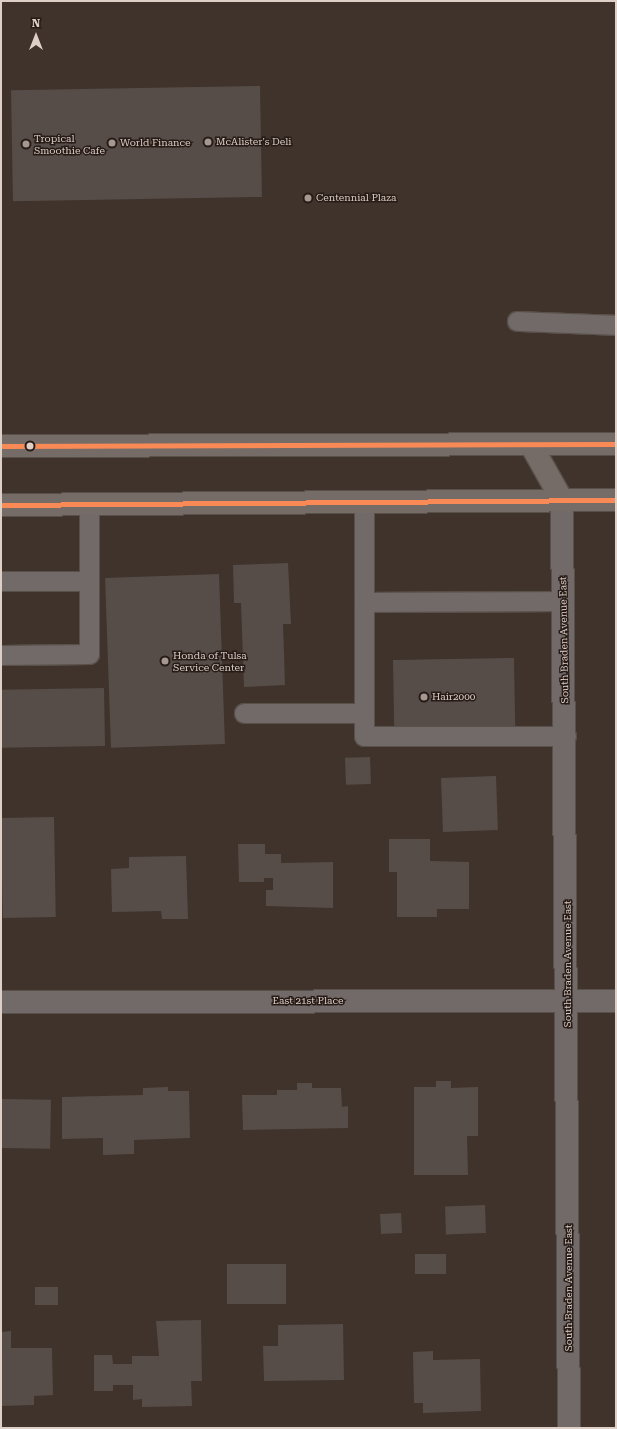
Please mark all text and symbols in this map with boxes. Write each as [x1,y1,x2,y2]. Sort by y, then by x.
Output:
north arrow [16,16,56,56]
text: N [32,17,40,30]
place label: Tropical Smoothie Cafe [34,132,105,156]
place label: McAlister's Deli [216,136,291,148]
place label: World Finance [120,137,191,149]
marker: McAlister's Deli [203,137,213,147]
marker: World Finance [107,138,117,148]
marker: Tropical Smoothie Cafe [21,139,31,149]
place label: Centennial Plaza [316,192,396,204]
marker: Centennial Plaza [303,193,313,203]
unlabelled marker [25,441,35,451]
street label: South Braden Avenue East [557,576,571,704]
place label: Honda of Tulsa Service Center [173,649,247,672]
marker: Honda of Tulsa Service Center [160,656,170,666]
place label: Hair2000 [432,691,475,703]
marker: Hair2000 [419,692,429,702]
street label: South Braden Avenue East [562,900,574,1028]
street label: East 21st Place [273,995,343,1007]
street label: South Braden Avenue East [563,1224,575,1352]

